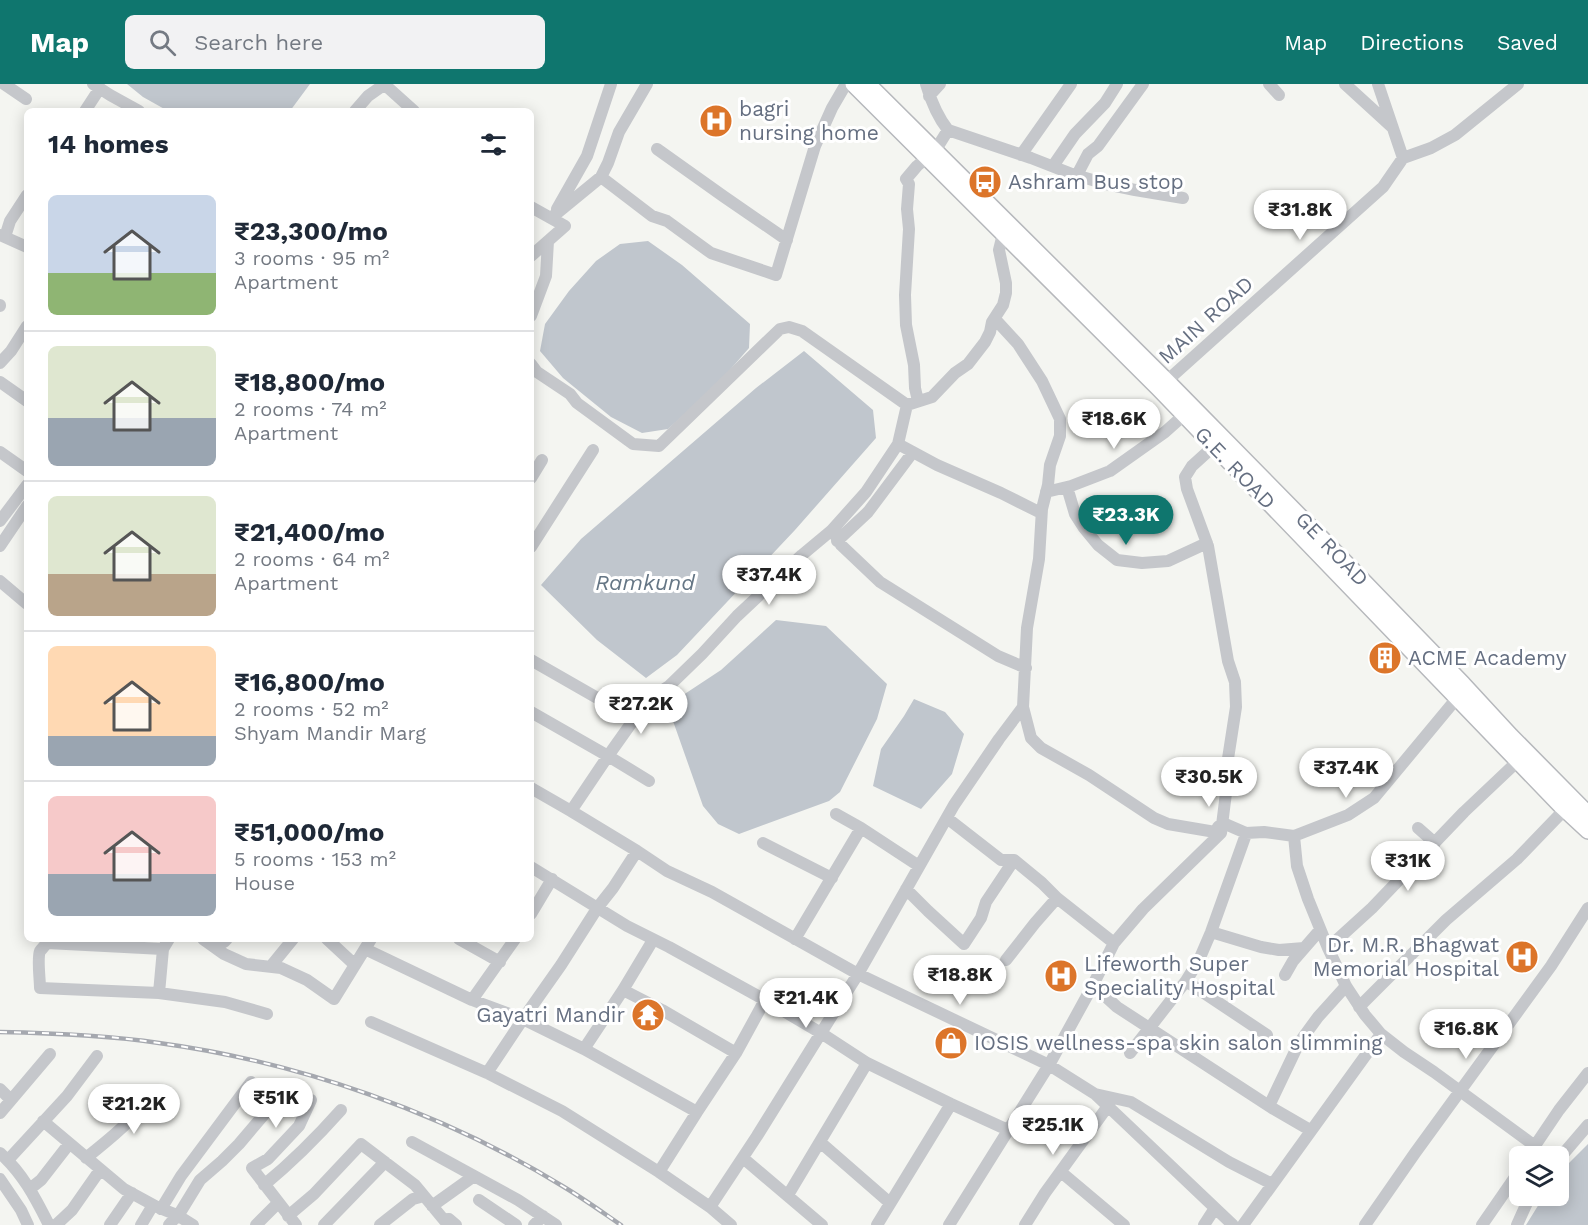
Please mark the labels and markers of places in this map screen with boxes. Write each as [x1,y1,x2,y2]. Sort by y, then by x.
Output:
place label: bagri nursing home [739,96,879,145]
hospital icon: bagri nursing home [698,103,734,139]
bus stop icon: Ashram Bus stop [967,164,1003,200]
place label: Ashram Bus stop [1008,169,1184,194]
pin: ₹31.8K [1251,190,1349,241]
pin: ₹18.6K [1065,399,1163,450]
pin: ₹23.3K [1077,495,1175,546]
pin: ₹37.4K [720,555,818,606]
building icon: ACME Academy [1367,640,1403,676]
place label: ACME Academy [1408,645,1567,670]
pin: ₹27.2K [592,684,690,735]
pin: ₹37.4K [1297,748,1395,799]
pin: ₹30.5K [1160,757,1258,808]
pin: ₹31K [1372,841,1444,892]
place label: Dr. M.R. Bhagwat Memorial Hospital [1313,932,1500,981]
hospital icon: Dr. M.R. Bhagwat Memorial Hospital [1504,939,1540,975]
place label: Lifeworth Super Speciality Hospital [1084,951,1276,1000]
pin: ₹18.8K [911,955,1009,1006]
hospital icon: Lifeworth Super Speciality Hospital [1043,958,1079,994]
pin: ₹21.4K [757,978,855,1029]
temple icon: Gayatri Mandir [630,997,666,1033]
place label: Gayatri Mandir [476,1002,625,1027]
pin: ₹16.8K [1417,1009,1515,1060]
shop icon: IOSIS wellness-spa skin salon slimming [933,1025,969,1061]
place label: IOSIS wellness-spa skin salon slimming [974,1030,1383,1055]
pin: ₹51K [240,1078,312,1129]
pin: ₹21.2K [85,1084,183,1135]
pin: ₹25.1K [1004,1105,1102,1156]

